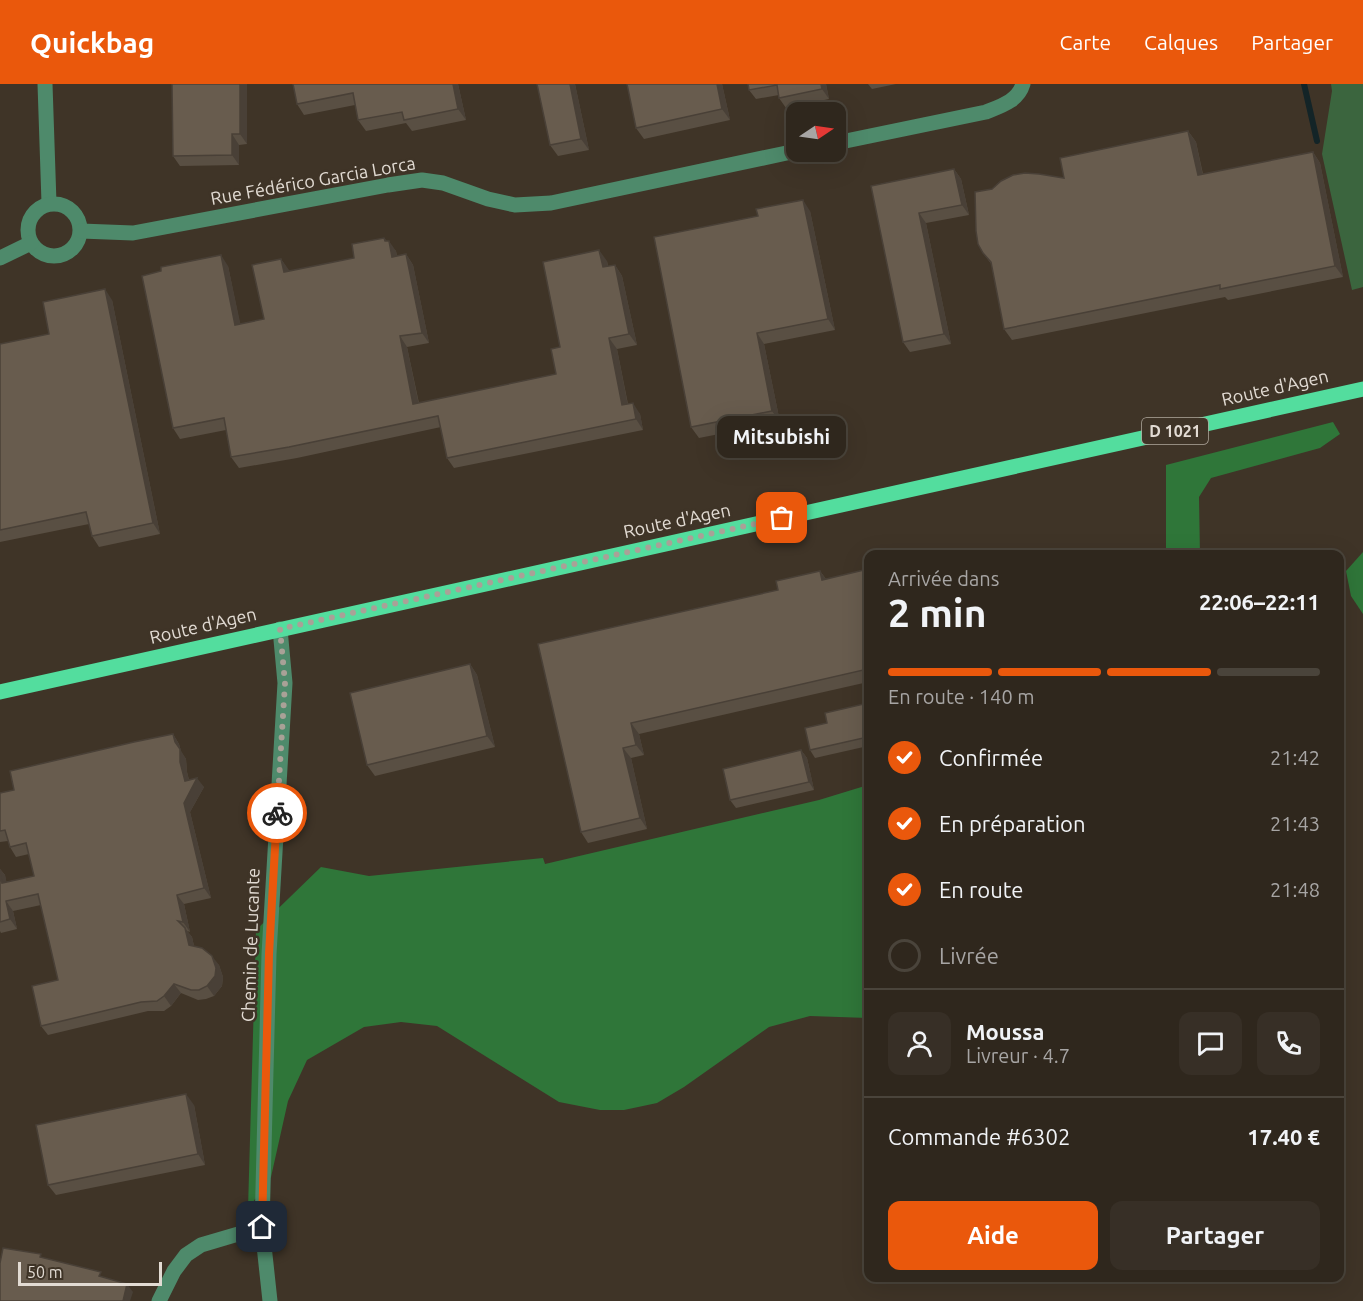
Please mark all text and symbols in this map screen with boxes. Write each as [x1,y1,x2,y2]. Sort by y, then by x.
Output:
text: Quickbag [30,27,154,58]
text: Carte [1060,30,1111,54]
text: Calques [1144,30,1218,54]
text: Partager [1251,30,1333,54]
north arrow [786,102,846,162]
map controls [786,102,846,162]
street label: Rue Fédérico Garcia Lorca [209,152,417,208]
street label: Route d'Agen [1219,365,1330,409]
callout: Mitsubishi [718,416,846,458]
road number: D 1021 [1142,418,1208,444]
text: Mitsubishi [733,425,830,448]
pin [756,492,807,543]
street label: Route d'Agen [621,499,732,541]
icon: bag [765,501,798,534]
text: Arrivée dans [888,567,999,590]
text: 22:06–22:11 [1199,589,1320,614]
text: 2 min [888,591,987,634]
street label: Route d'Agen [147,603,258,647]
text: En route · 140 m [888,685,1035,708]
icon: check [888,741,921,774]
text: Confirmée [939,745,1043,770]
text: 21:42 [1270,746,1320,769]
courier [247,783,307,843]
icon: bike [261,797,294,830]
icon: check [888,807,921,840]
text: En préparation [939,811,1086,836]
text: 21:43 [1270,812,1320,835]
street label: Chemin de Lucante [237,867,263,1022]
icon: check [888,873,921,906]
text: En route [939,877,1023,902]
text: 21:48 [1270,878,1320,901]
text: Livrée [939,943,999,968]
button: person [888,1012,951,1075]
button: chat [1179,1012,1242,1075]
button: phone [1257,1012,1320,1075]
text: Moussa [966,1019,1044,1044]
text: Livreur · 4.7 [966,1044,1070,1067]
text: Commande #6302 [888,1124,1070,1149]
text: 17.40 € [1247,1124,1320,1149]
pin [236,1201,287,1252]
button: Aide [888,1201,1098,1270]
button: Partager [1110,1201,1320,1270]
icon: home [245,1210,278,1243]
scale bar [18,1259,162,1286]
text: 50 m [27,1263,63,1281]

